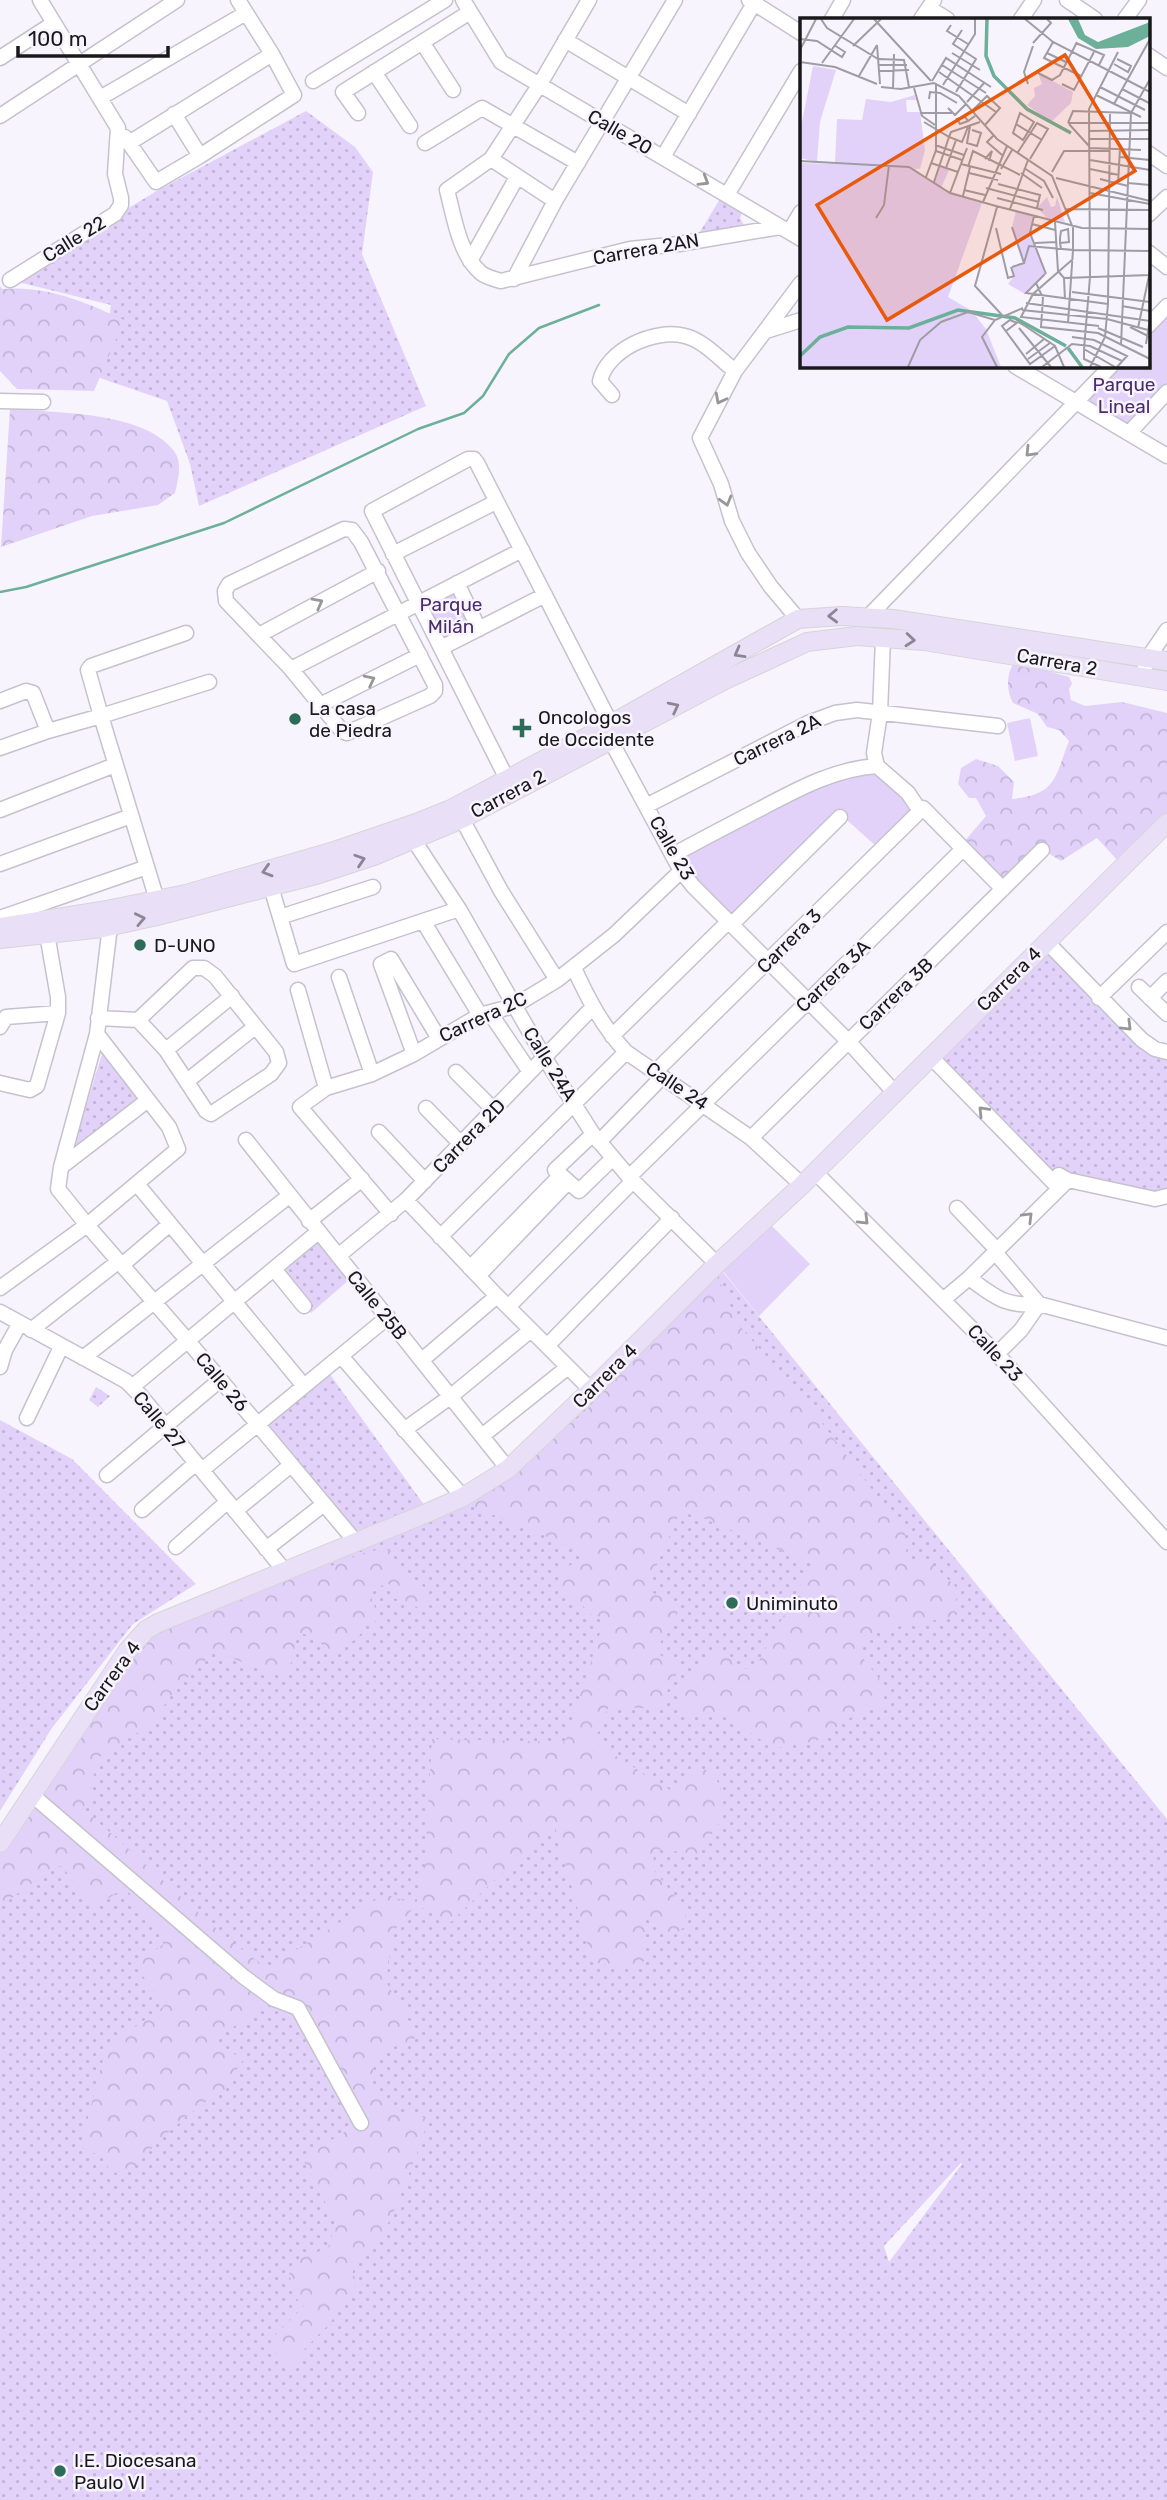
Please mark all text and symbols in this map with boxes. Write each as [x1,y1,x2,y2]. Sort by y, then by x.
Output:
scale bar [18,14,168,58]
inset map [800,18,1150,368]
text: 100 m [28,26,87,51]
street label: Calle 20 [584,104,656,160]
one-way arrow [697,173,710,186]
street label: Calle 22 [38,211,110,267]
street label: Carrera 2AN [591,228,701,270]
park label: Parque Lineal [1093,373,1155,418]
one-way arrow [715,392,728,404]
one-way arrow [1025,443,1038,456]
one-way arrow [718,495,733,507]
park label: Parque Milán [420,593,482,638]
one-way arrow [311,598,323,611]
one-way arrow [827,609,838,624]
one-way arrow [905,632,916,647]
street label: Carrera 2 [1015,644,1099,680]
one-way arrow [733,645,746,658]
one-way arrow [363,674,375,688]
place label: La casa de Piedra [309,697,392,742]
one-way arrow [667,701,679,715]
place label: Oncologos de Occidente [538,706,654,751]
street label: Carrera 2A [730,709,825,771]
marker: La casa de Piedra [287,711,303,727]
marker: Oncologos de Occidente [512,718,532,738]
street label: Carrera 2 [467,765,549,823]
street label: Calle 23 [644,812,700,884]
one-way arrow [353,854,365,868]
one-way arrow [261,862,273,877]
street label: Carrera 3 [752,904,826,978]
one-way arrow [134,913,146,928]
place label: D-UNO [154,934,216,957]
street label: Carrera 3A [791,935,875,1017]
marker: D-UNO [132,937,148,953]
street label: Carrera 4 [972,942,1046,1016]
street label: Carrera 3B [854,953,938,1035]
street label: Carrera 2C [436,987,530,1047]
one-way arrow [1119,1017,1132,1030]
street label: Calle 24A [518,1023,582,1106]
street label: Calle 24 [641,1057,713,1115]
street label: Carrera 2D [428,1094,510,1178]
one-way arrow [978,1106,991,1119]
one-way arrow [856,1211,869,1224]
one-way arrow [1020,1213,1032,1225]
street label: Calle 25B [342,1266,412,1344]
street label: Calle 23 [963,1319,1027,1387]
street label: Carrera 4 [568,1339,642,1413]
street label: Calle 26 [191,1348,253,1416]
street label: Calle 27 [128,1386,190,1454]
place label: Uniminuto [746,1592,838,1615]
marker: Uniminuto [724,1595,740,1611]
street label: Carrera 4 [79,1636,146,1716]
place label: I.E. Diocesana Paulo VI [74,2449,197,2494]
marker: I.E. Diocesana Paulo VI [52,2463,68,2479]

